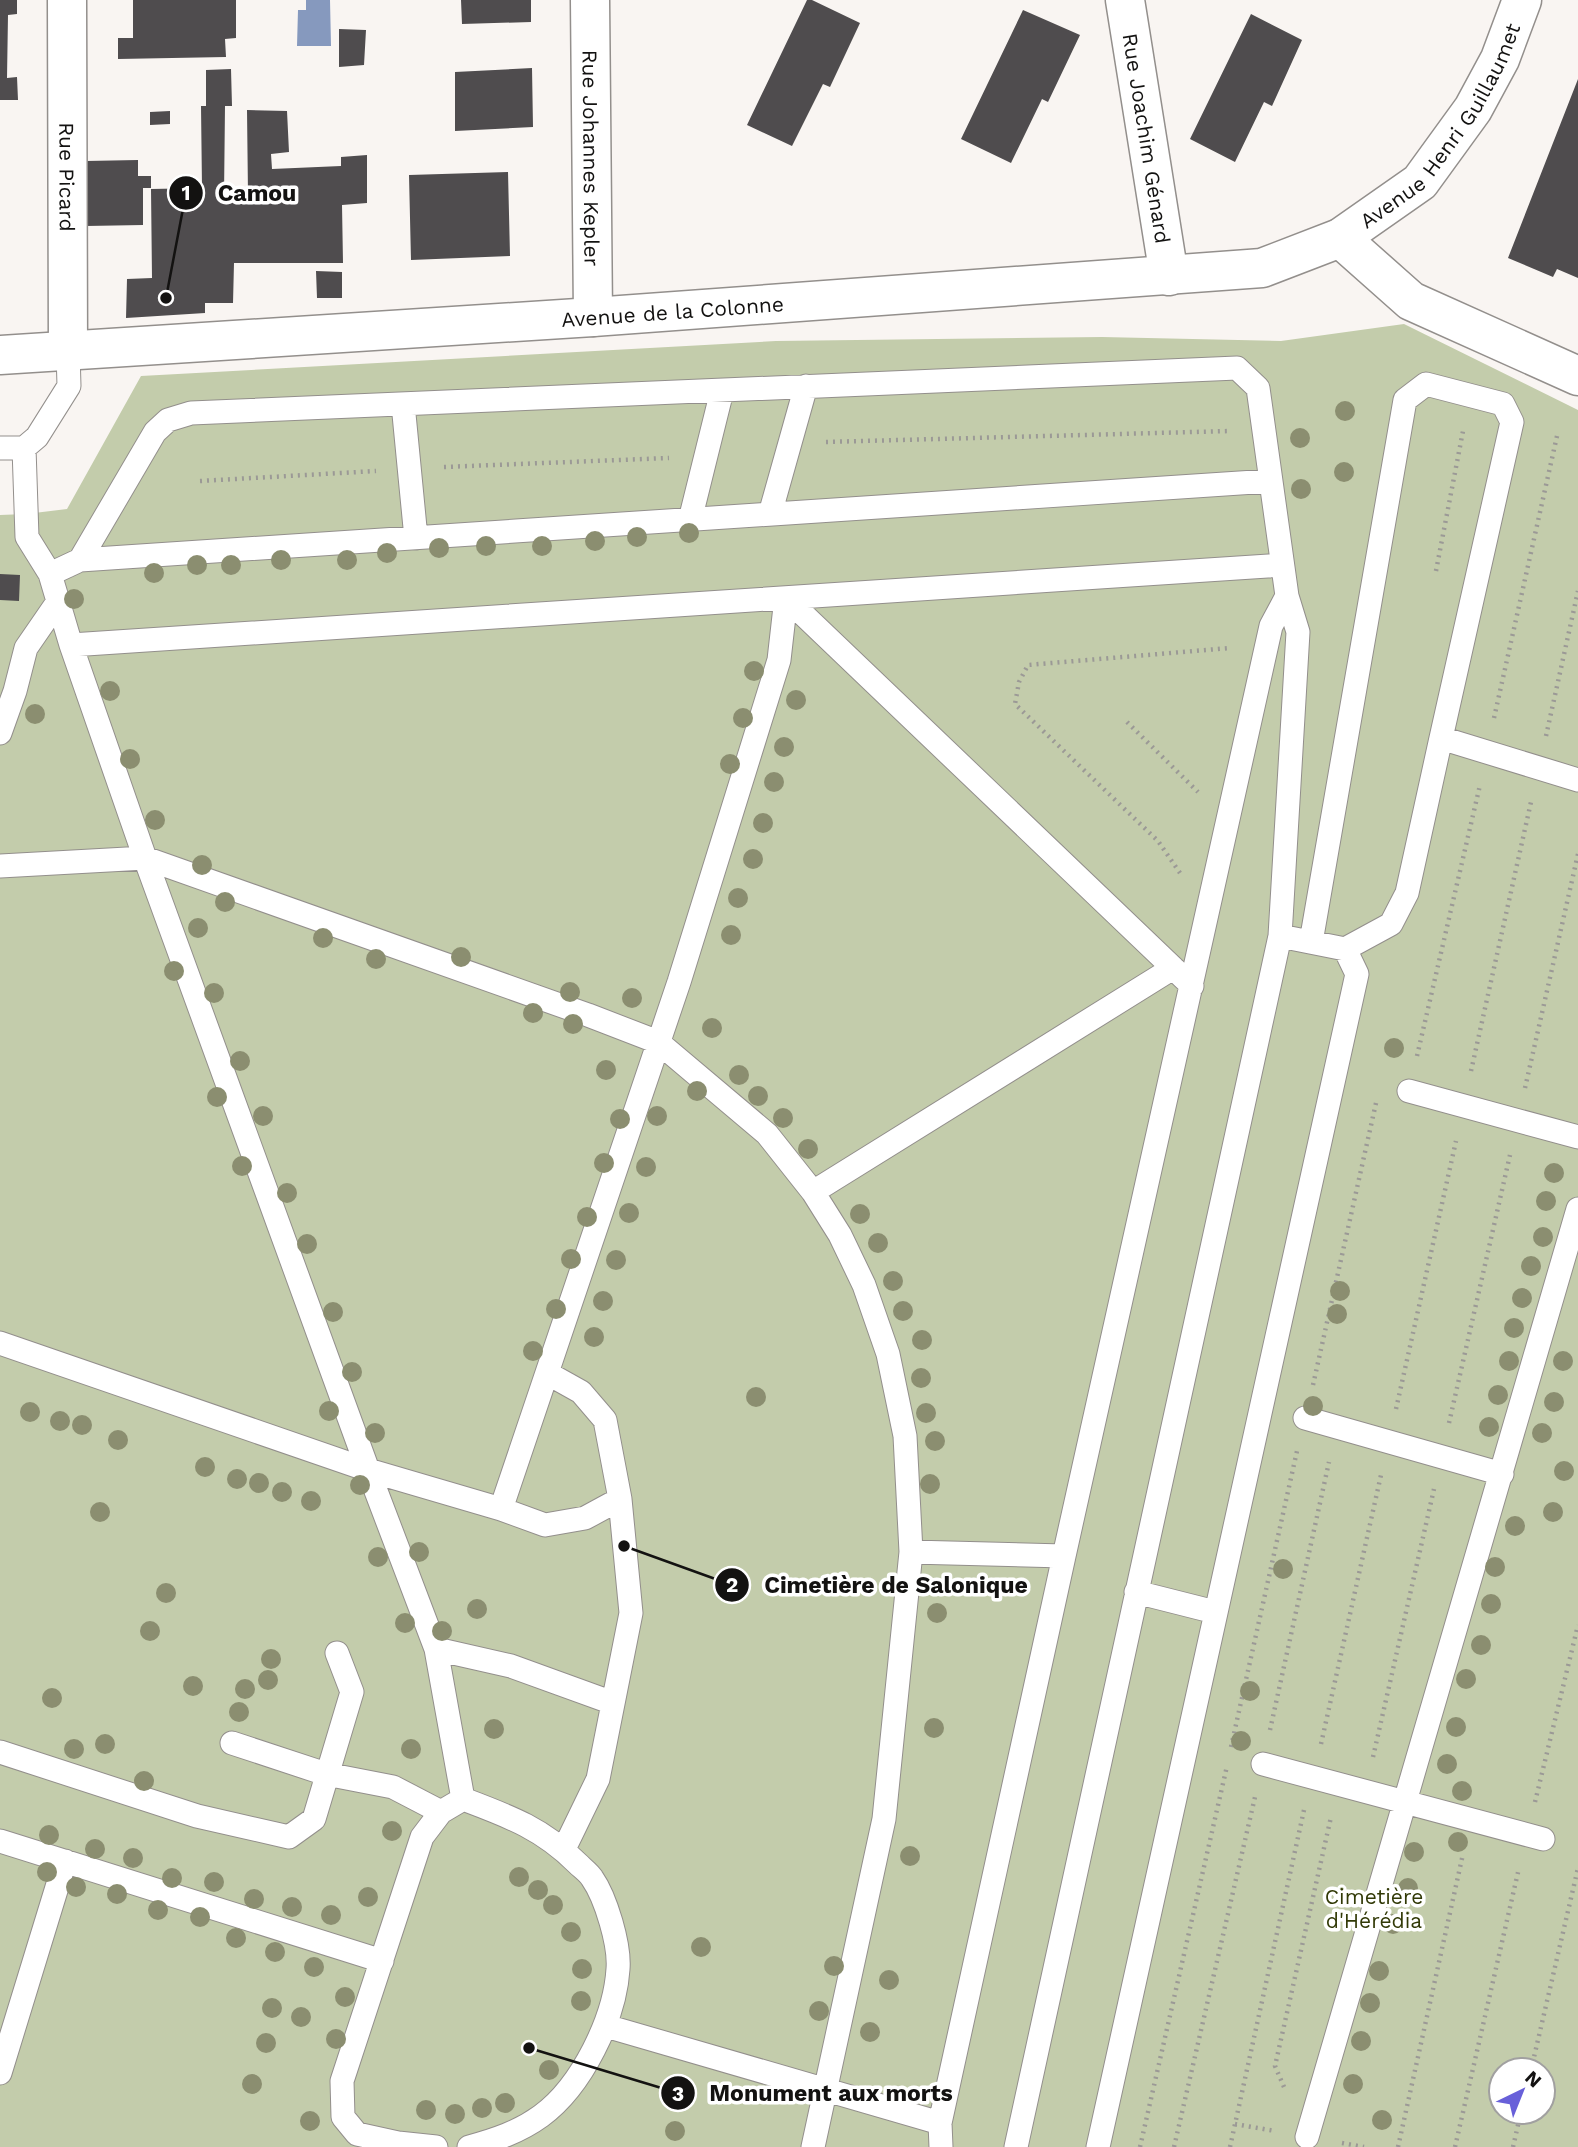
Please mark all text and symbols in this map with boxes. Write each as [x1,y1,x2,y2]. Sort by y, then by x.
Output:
street label: Avenue Henri Guillaumet [1355,19,1525,233]
street label: Rue Joachim Génard [1118,31,1176,245]
street label: Rue Johannes Kepler [578,50,605,267]
street label: Rue Picard [55,122,80,232]
callout: Camou [168,171,310,215]
text: 1 [181,180,191,205]
text: Camou [218,180,296,207]
street label: Avenue de la Colonne [560,291,785,332]
callout: Cimetière de Salonique [715,1563,1041,1607]
text: 2 [726,1572,738,1597]
text: Cimetière de Salonique [764,1572,1028,1599]
park label: Cimetière d'Hérédia [1325,1884,1423,1933]
north arrow [1487,2056,1557,2126]
text: N [1520,2066,1546,2092]
callout: Monument aux morts [660,2071,967,2115]
text: Monument aux morts [709,2080,953,2107]
text: 3 [672,2081,684,2106]

